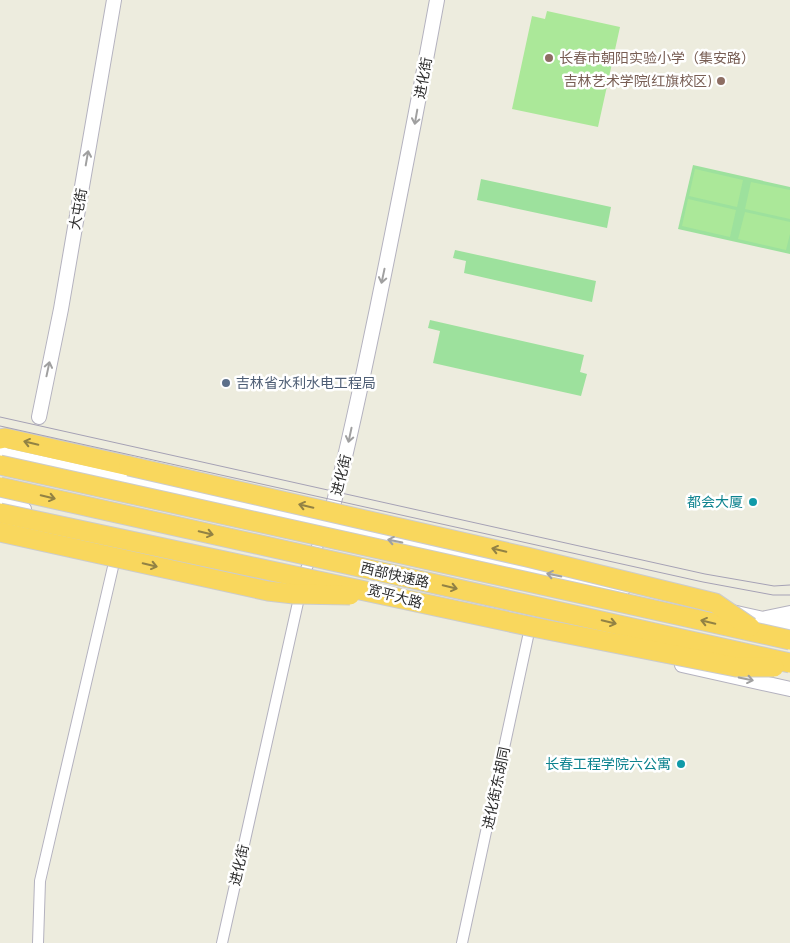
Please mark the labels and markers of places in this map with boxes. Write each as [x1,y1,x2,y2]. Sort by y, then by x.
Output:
place label: 长春市朝阳实验小学（集安路） [559,49,755,66]
marker: 长春市朝阳实验小学（集安路） [543,52,555,64]
place label: 吉林艺术学院(红旗校区) [564,72,711,89]
marker: 吉林艺术学院(红旗校区) [715,75,727,87]
place label: 吉林省水利水电工程局 [236,374,376,391]
marker: 吉林省水利水电工程局 [220,377,232,389]
place label: 都会大厦 [687,493,743,510]
marker: 都会大厦 [747,496,759,508]
place label: 长春工程学院六公寓 [545,755,671,772]
marker: 长春工程学院六公寓 [675,758,687,770]

